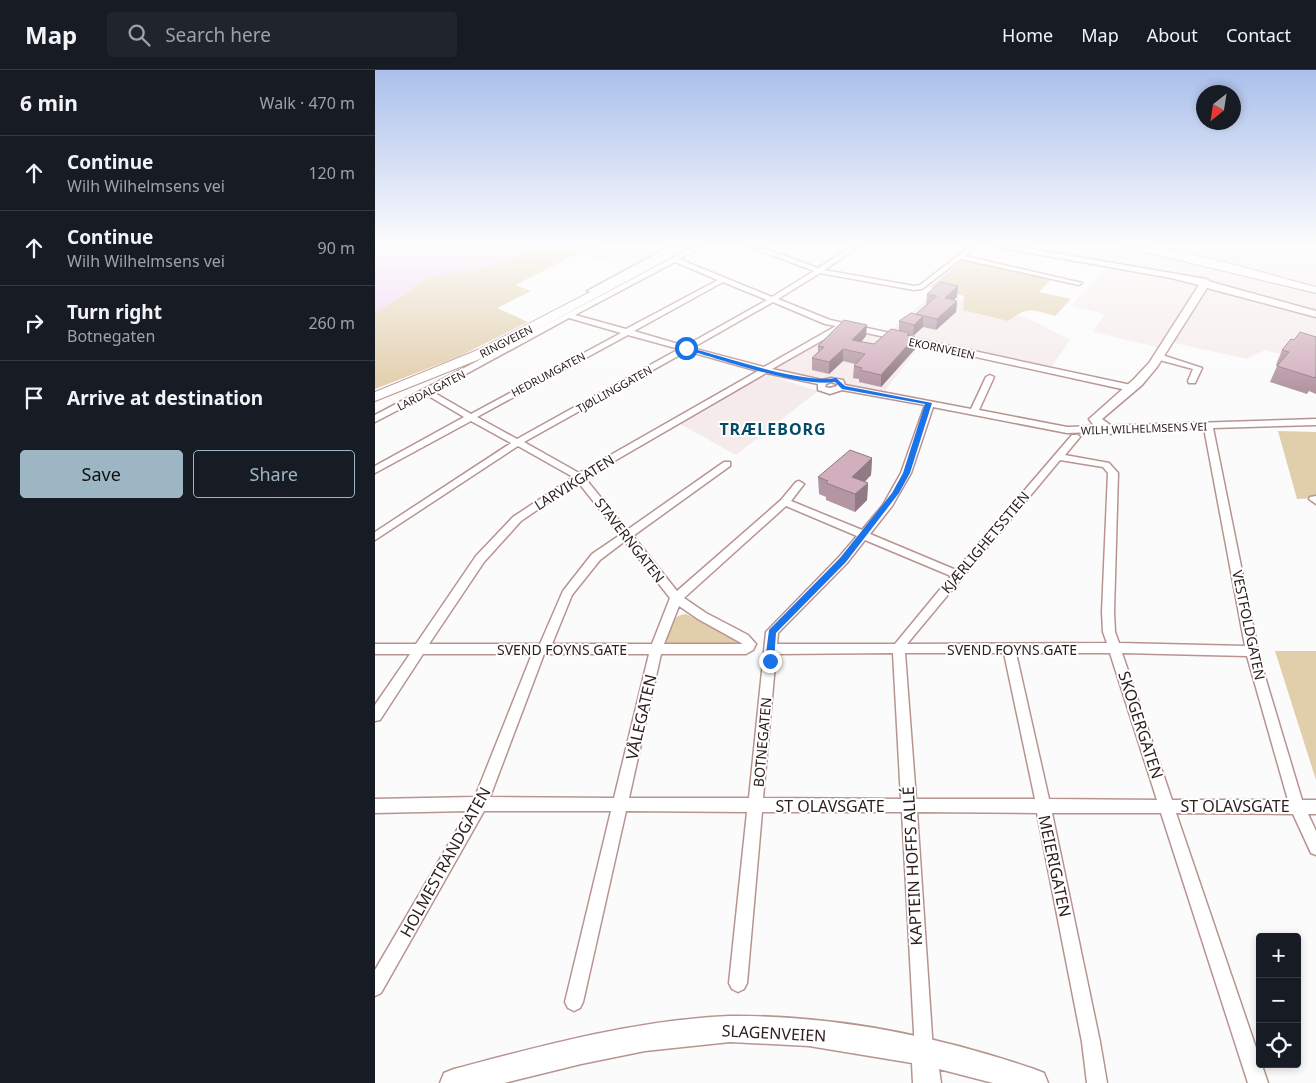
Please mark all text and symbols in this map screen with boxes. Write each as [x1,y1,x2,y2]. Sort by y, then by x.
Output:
search box [107,12,457,57]
text: Map [25,18,77,51]
icon: search [125,21,153,49]
text: Search here [165,22,271,48]
text: Home [1002,23,1053,47]
text: Map [1081,23,1119,47]
text: About [1147,23,1198,47]
text: Contact [1226,23,1291,47]
north arrow [1196,85,1241,130]
text: 6 min [20,89,78,117]
text: Walk · 470 m [260,92,355,114]
text: Continue [67,149,153,175]
icon: ahead [20,159,48,187]
text: 120 m [308,162,355,184]
text: Wilh Wilhelmsens vei [67,175,225,197]
text: Continue [67,224,153,250]
icon: ahead [20,234,48,262]
text: 90 m [318,237,355,259]
text: Wilh Wilhelmsens vei [67,250,225,272]
text: Turn right [67,299,162,325]
icon: right [20,309,48,337]
text: 260 m [308,312,355,334]
street label: RINGVEIEN [477,321,535,361]
text: Botnegaten [67,325,155,347]
street label: EKORNVEIEN [907,334,977,362]
route start [675,337,698,360]
street label: HEDRUMGATEN [508,348,588,400]
street label: TJØLLINGGATEN [574,362,654,416]
street label: LARDALGATEN [394,366,468,414]
icon: arrive [20,384,48,412]
text: Arrive at destination [67,385,263,411]
district label: TRÆLEBORG [719,418,827,440]
street label: WILH WILHELMSENS VEI [1081,418,1208,438]
button: Save [20,450,183,498]
button: Share [193,450,355,498]
street label: LARVIKGATEN [530,450,618,514]
street label: KJÆRLIGHETSSTIEN [937,487,1033,597]
street label: STAVERNGATEN [591,494,669,586]
street label: VESTFOLDGATEN [1228,568,1270,682]
street label: SVEND FOYNS GATE [497,640,627,659]
street label: SVEND FOYNS GATE [947,640,1077,659]
route end [759,650,782,673]
street label: SKOGERGATEN [1113,668,1169,782]
street label: VÅLEGATEN [620,672,662,762]
street label: BOTNEGATEN [749,696,775,788]
street label: HOLMESTRANDGATEN [395,783,495,941]
street label: KAPTEIN HOFFS ALLÉ [897,786,927,946]
street label: ST OLAVSGATE [775,795,885,817]
street label: ST OLAVSGATE [1180,795,1290,817]
street label: MEIERIGATEN [1033,813,1077,919]
map controls [1256,933,1301,1068]
button: + [1256,933,1301,978]
button: − [1256,978,1301,1023]
street label: SLAGENVEIEN [721,1019,827,1047]
button: locate [1256,1023,1301,1068]

